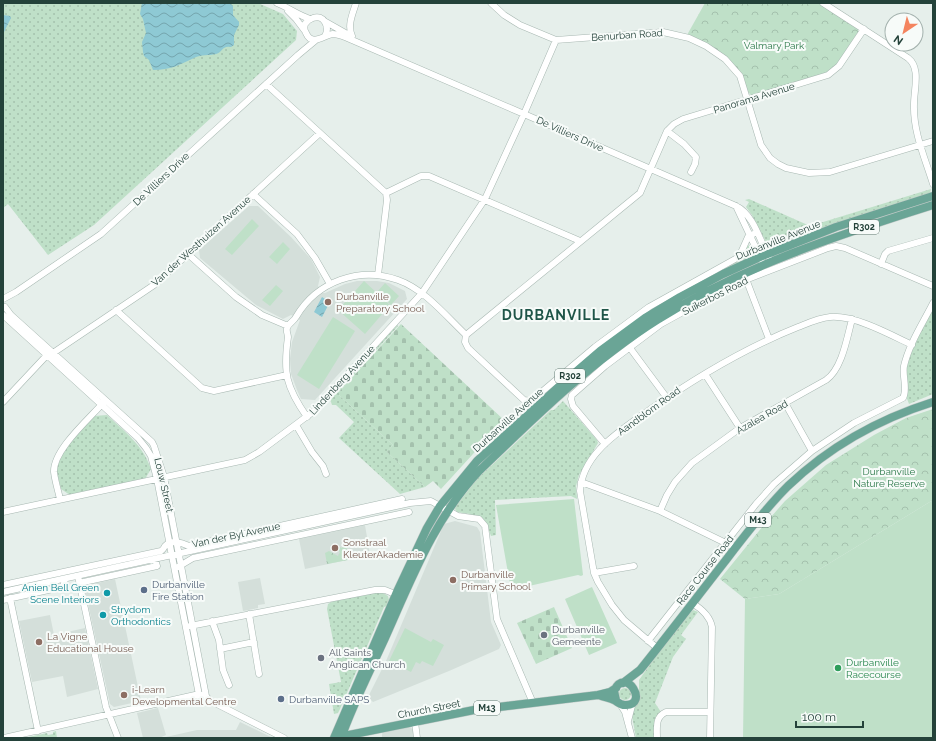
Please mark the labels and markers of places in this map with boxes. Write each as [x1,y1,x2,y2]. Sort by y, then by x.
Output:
place label: Durbanville Preparatory School [336,291,425,314]
marker: Durbanville Preparatory School [323,297,333,307]
place label: Sonstraal KleuterAkademie [343,537,423,560]
marker: Sonstraal KleuterAkademie [330,543,340,553]
place label: Durbanville Primary School [461,569,531,592]
marker: Durbanville Primary School [448,575,458,585]
place label: Durbanville Fire Station [152,579,205,602]
place label: Anien Bell Green Scene Interiors [22,582,99,605]
marker: Durbanville Fire Station [139,585,149,595]
marker: Anien Bell Green Scene Interiors [102,588,112,598]
place label: Strydom Orthodontics [111,604,171,627]
marker: Strydom Orthodontics [98,610,108,620]
place label: Durbanville Gemeente [552,624,605,647]
marker: Durbanville Gemeente [539,630,549,640]
place label: La Vigne Educational House [47,631,134,654]
marker: La Vigne Educational House [34,637,44,647]
place label: All Saints Anglican Church [329,647,405,670]
marker: All Saints Anglican Church [316,653,326,663]
place label: Durbanville Racecourse [846,657,901,680]
marker: Durbanville Racecourse [833,663,843,673]
place label: i-Learn Developmental Centre [132,684,237,707]
marker: i-Learn Developmental Centre [119,690,129,700]
marker: Durbanville SAPS [276,694,286,704]
place label: Durbanville SAPS [289,694,369,705]

